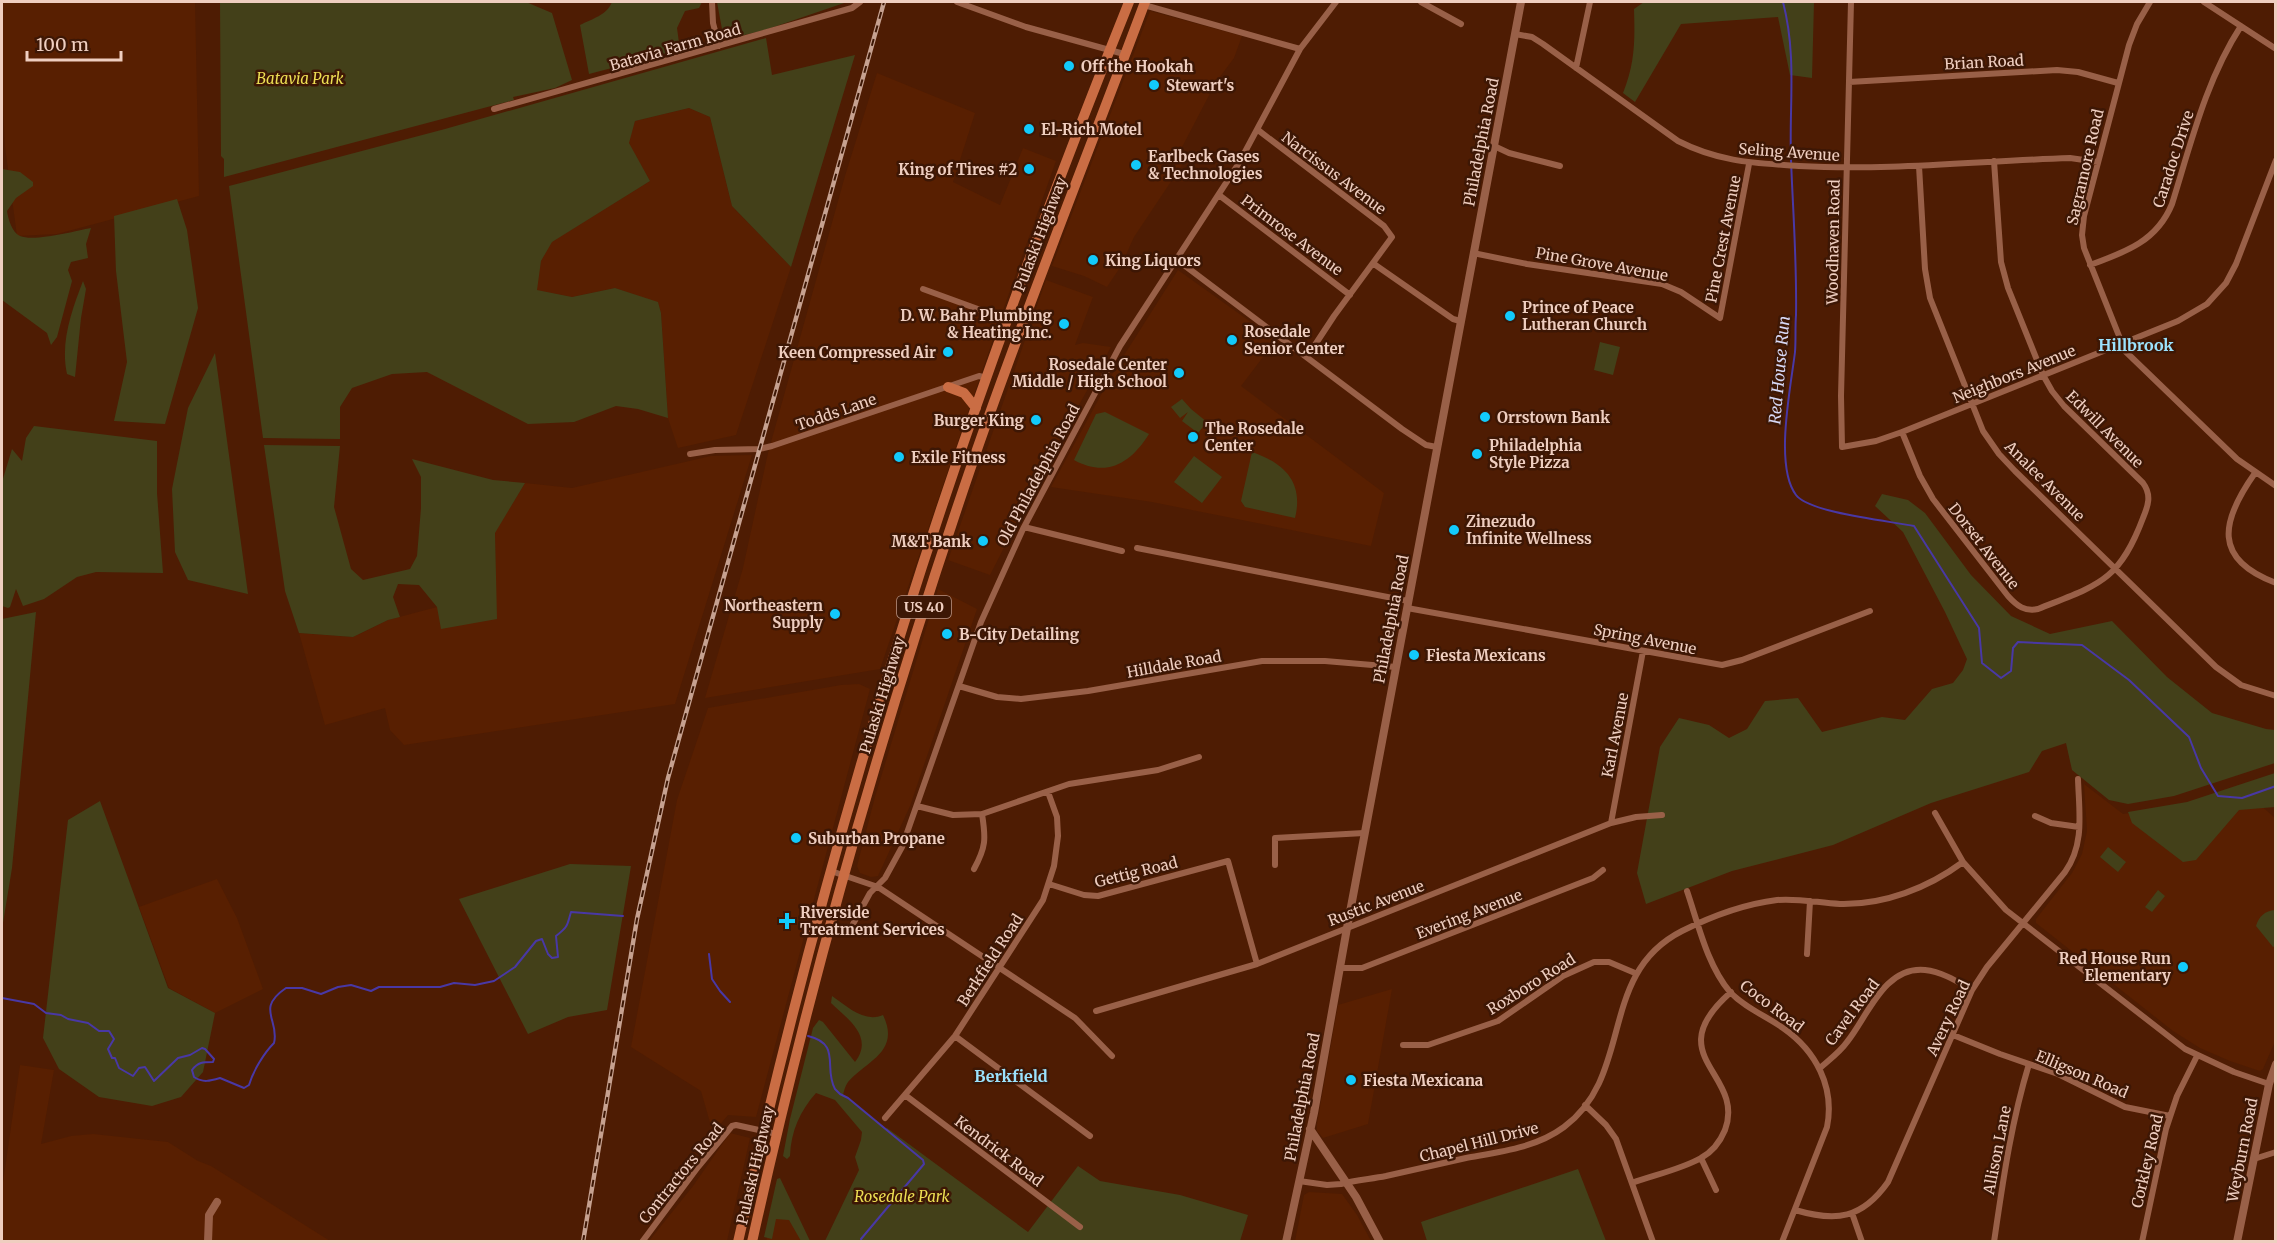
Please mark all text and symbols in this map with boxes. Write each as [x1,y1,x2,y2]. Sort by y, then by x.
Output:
street label: Batavia Farm Road [607,19,743,75]
scale bar [27,24,122,62]
text: 100 m [36,33,89,56]
street label: Brian Road [1944,50,2024,74]
place label: Off the Hookah [1081,57,1194,76]
marker: Off the Hookah [1062,59,1076,73]
park label: Batavia Park [256,69,345,88]
place label: Stewart's [1166,76,1234,95]
street label: Philadelphia Road [1459,76,1503,208]
marker: Stewart's [1147,78,1161,92]
street label: Sagramore Road [2062,107,2108,227]
street label: Caradoc Drive [2148,108,2198,210]
place label: El-Rich Motel [1041,120,1142,139]
marker: El-Rich Motel [1022,122,1036,136]
street label: Narcissus Avenue [1278,128,1390,219]
street label: Seling Avenue [1738,139,1840,165]
place label: Earlbeck Gases & Technologies [1148,147,1263,183]
marker: Earlbeck Gases & Technologies [1129,158,1143,172]
place label: King of Tires #2 [898,160,1017,179]
marker: King of Tires #2 [1022,162,1036,176]
street label: Pulaski Highway [1009,174,1071,294]
street label: Pine Crest Avenue [1701,174,1745,304]
street label: Woodhaven Road [1822,179,1844,306]
street label: Primrose Avenue [1237,191,1347,280]
street label: Pine Grove Avenue [1534,243,1670,285]
place label: King Liquors [1105,251,1201,270]
marker: King Liquors [1086,253,1100,267]
place label: Prince of Peace Lutheran Church [1522,298,1647,334]
place label: D. W. Bahr Plumbing & Heating Inc. [900,306,1053,342]
marker: Prince of Peace Lutheran Church [1503,309,1517,323]
water label: Red House Run [1764,315,1794,425]
marker: D. W. Bahr Plumbing & Heating Inc. [1057,317,1071,331]
place label: Rosedale Senior Center [1244,322,1345,358]
marker: Rosedale Senior Center [1225,333,1239,347]
district label: Hillbrook [2098,335,2174,355]
street label: Neighbors Avenue [1950,341,2078,407]
place label: Keen Compressed Air [778,343,936,362]
marker: Keen Compressed Air [941,345,955,359]
place label: Rosedale Center Middle / High School [1012,355,1167,391]
marker: Rosedale Center Middle / High School [1172,366,1186,380]
street label: Edwill Avenue [2062,386,2148,472]
street label: Todds Lane [793,389,879,435]
street label: Old Philadelphia Road [993,401,1083,549]
place label: Orrstown Bank [1497,408,1610,427]
marker: Orrstown Bank [1478,410,1492,424]
place label: Burger King [934,411,1025,430]
marker: Burger King [1029,413,1043,427]
place label: The Rosedale Center [1205,419,1304,455]
marker: The Rosedale Center [1186,430,1200,444]
place label: Philadelphia Style Pizza [1489,436,1583,472]
street label: Analee Avenue [2000,436,2089,525]
marker: Philadelphia Style Pizza [1470,447,1484,461]
place label: Exile Fitness [911,448,1006,467]
marker: Exile Fitness [892,450,906,464]
street label: Dorset Avenue [1944,499,2024,593]
place label: Zinezudo Infinite Wellness [1466,512,1592,548]
marker: Zinezudo Infinite Wellness [1447,523,1461,537]
place label: M&T Bank [892,532,971,551]
marker: M&T Bank [976,534,990,548]
street label: Philadelphia Road [1369,553,1413,685]
place label: Northeastern Supply [724,596,823,632]
road number: US 40 [897,596,951,618]
marker: Northeastern Supply [828,607,842,621]
street label: Spring Avenue [1592,620,1698,658]
place label: B-City Detailing [959,625,1080,644]
marker: B-City Detailing [940,627,954,641]
street label: Pulaski Highway [855,634,909,756]
street label: Hilldale Road [1125,646,1223,682]
place label: Fiesta Mexicans [1426,646,1546,665]
marker: Fiesta Mexicans [1407,648,1421,662]
street label: Karl Avenue [1597,691,1633,779]
place label: Suburban Propane [808,829,945,848]
marker: Suburban Propane [789,831,803,845]
street label: Gettig Road [1093,853,1179,891]
street label: Rustic Avenue [1325,876,1427,930]
street label: Evering Avenue [1413,885,1525,943]
place label: Riverside Treatment Services [800,903,945,939]
street label: Berkfield Road [953,910,1027,1010]
marker: Riverside Treatment Services [778,912,796,930]
street label: Roxboro Road [1483,949,1579,1019]
place label: Red House Run Elementary [2059,949,2171,985]
marker: Red House Run Elementary [2176,960,2190,974]
street label: Cavel Road [1821,975,1883,1049]
street label: Coco Road [1736,976,1808,1036]
street label: Avery Road [1922,977,1974,1060]
street label: Philadelphia Road [1280,1031,1324,1163]
street label: Elligson Road [2033,1046,2131,1102]
district label: Berkfield [974,1066,1048,1086]
place label: Fiesta Mexicana [1363,1071,1484,1090]
marker: Fiesta Mexicana [1344,1073,1358,1087]
street label: Weyburn Road [2222,1096,2261,1205]
street label: Pulaski Highway [732,1104,778,1226]
street label: Allison Lane [1979,1104,2015,1197]
street label: Kendrick Road [951,1112,1047,1190]
street label: Corkley Road [2127,1112,2167,1210]
street label: Chapel Hill Drive [1418,1118,1541,1166]
street label: Contractors Road [634,1119,728,1227]
park label: Rosedale Park [854,1187,951,1206]

